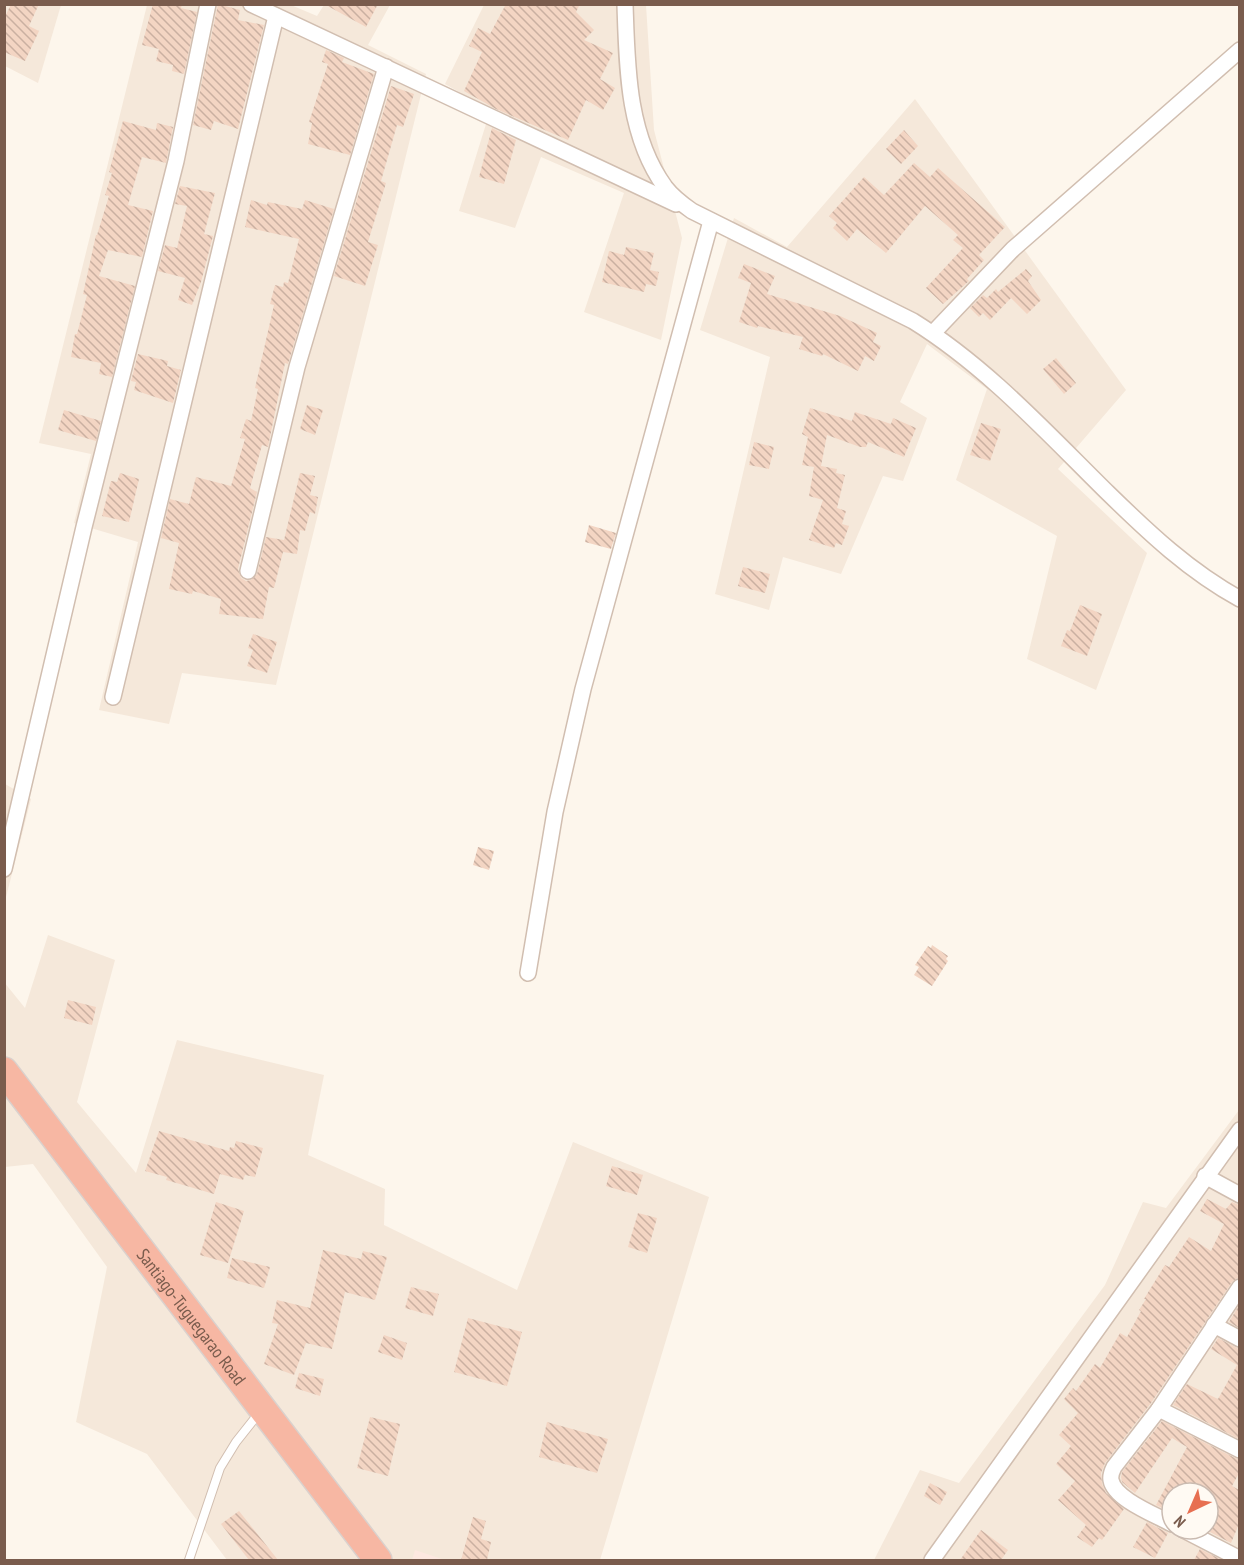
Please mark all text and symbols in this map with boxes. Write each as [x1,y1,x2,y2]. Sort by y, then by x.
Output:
street label: Santiago-Tuguegarao Road [132,1243,251,1389]
north arrow [1160,1481,1220,1541]
text: N [1170,1512,1190,1532]

